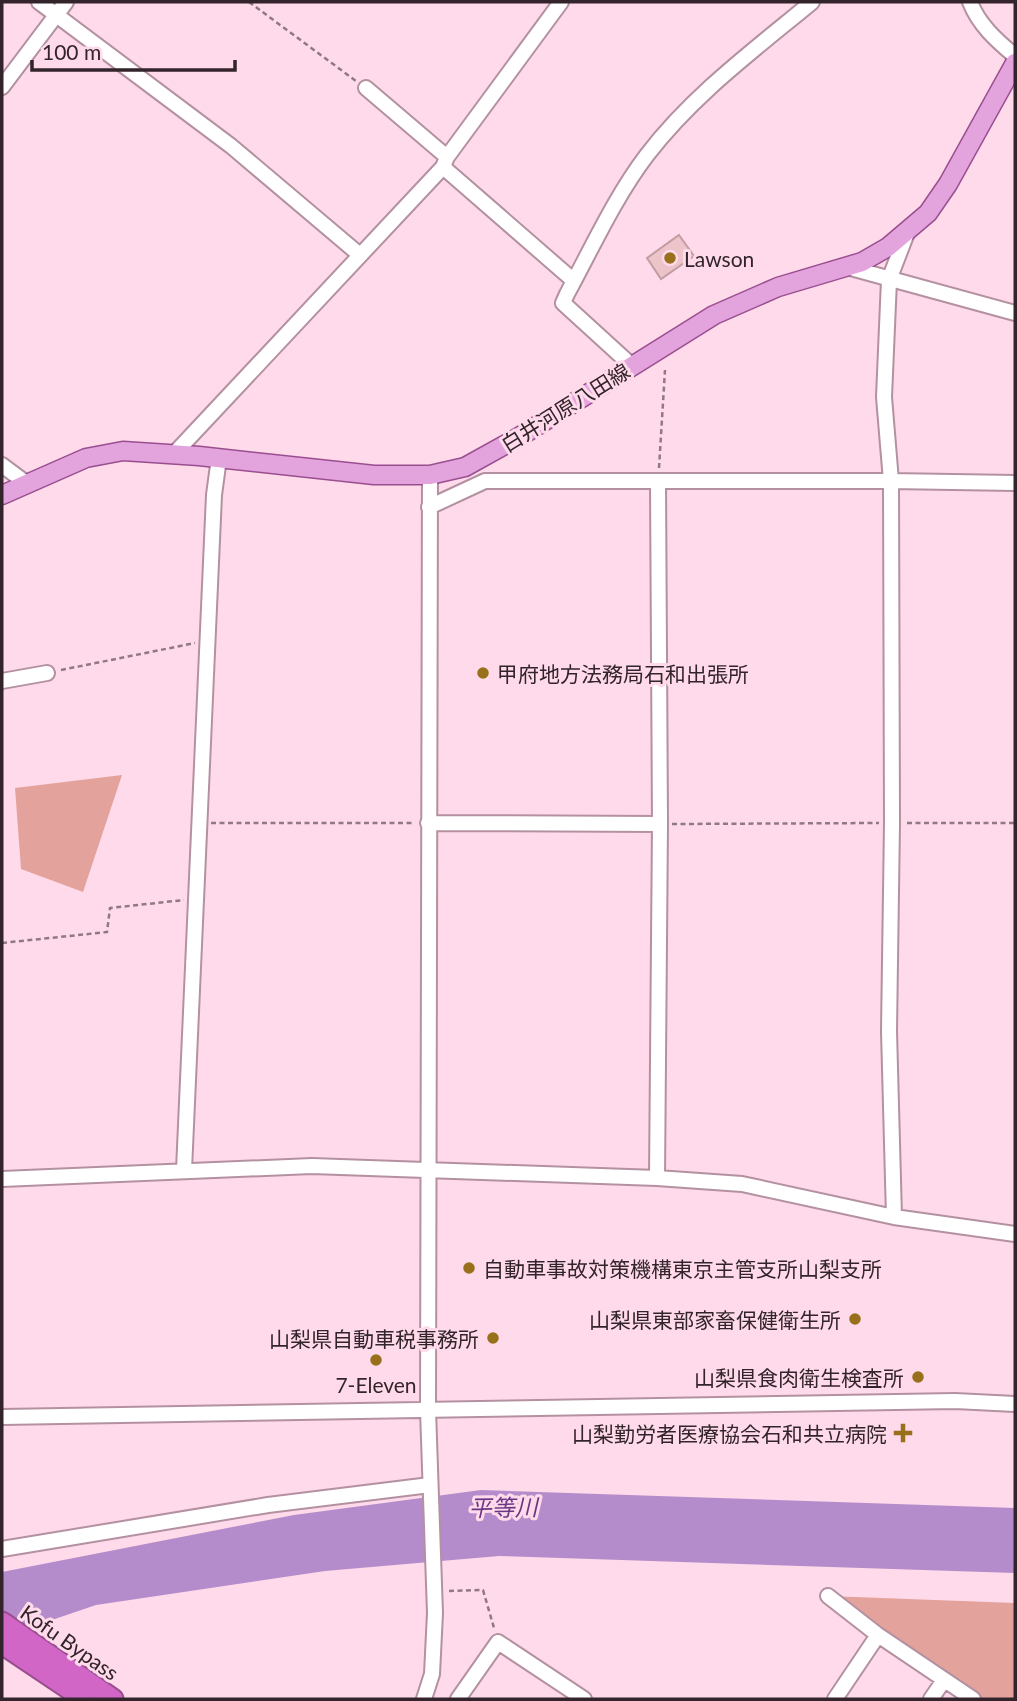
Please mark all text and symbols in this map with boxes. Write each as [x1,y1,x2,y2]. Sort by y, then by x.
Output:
scale bar [32,28,234,72]
text: 100 m [42,39,101,64]
place label: Lawson [684,246,754,271]
marker: Lawson [662,250,678,266]
street label: 白井河原八田線 [496,357,634,457]
place label: 甲府地方法務局石和出張所 [497,661,749,686]
marker: 甲府地方法務局石和出張所 [475,665,491,681]
place label: 自動車事故対策機構東京主管支所山梨支所 [483,1256,882,1281]
marker: 自動車事故対策機構東京主管支所山梨支所 [461,1260,477,1276]
place label: 山梨県東部家畜保健衛生所 [589,1307,841,1332]
marker: 山梨県東部家畜保健衛生所 [847,1311,863,1327]
place label: 山梨県自動車税事務所 [269,1326,479,1351]
marker: 山梨県自動車税事務所 [485,1330,501,1346]
marker: 7-Eleven [368,1352,384,1368]
place label: 山梨県食肉衛生検査所 [694,1365,904,1390]
marker: 山梨県食肉衛生検査所 [910,1369,926,1385]
place label: 7-Eleven [335,1372,417,1397]
place label: 山梨勤労者医療協会石和共立病院 [572,1421,887,1446]
marker: 山梨勤労者医療協会石和共立病院 [893,1423,913,1443]
water label: 平等川 [468,1492,541,1522]
street label: Kofu Bypass [16,1599,124,1685]

